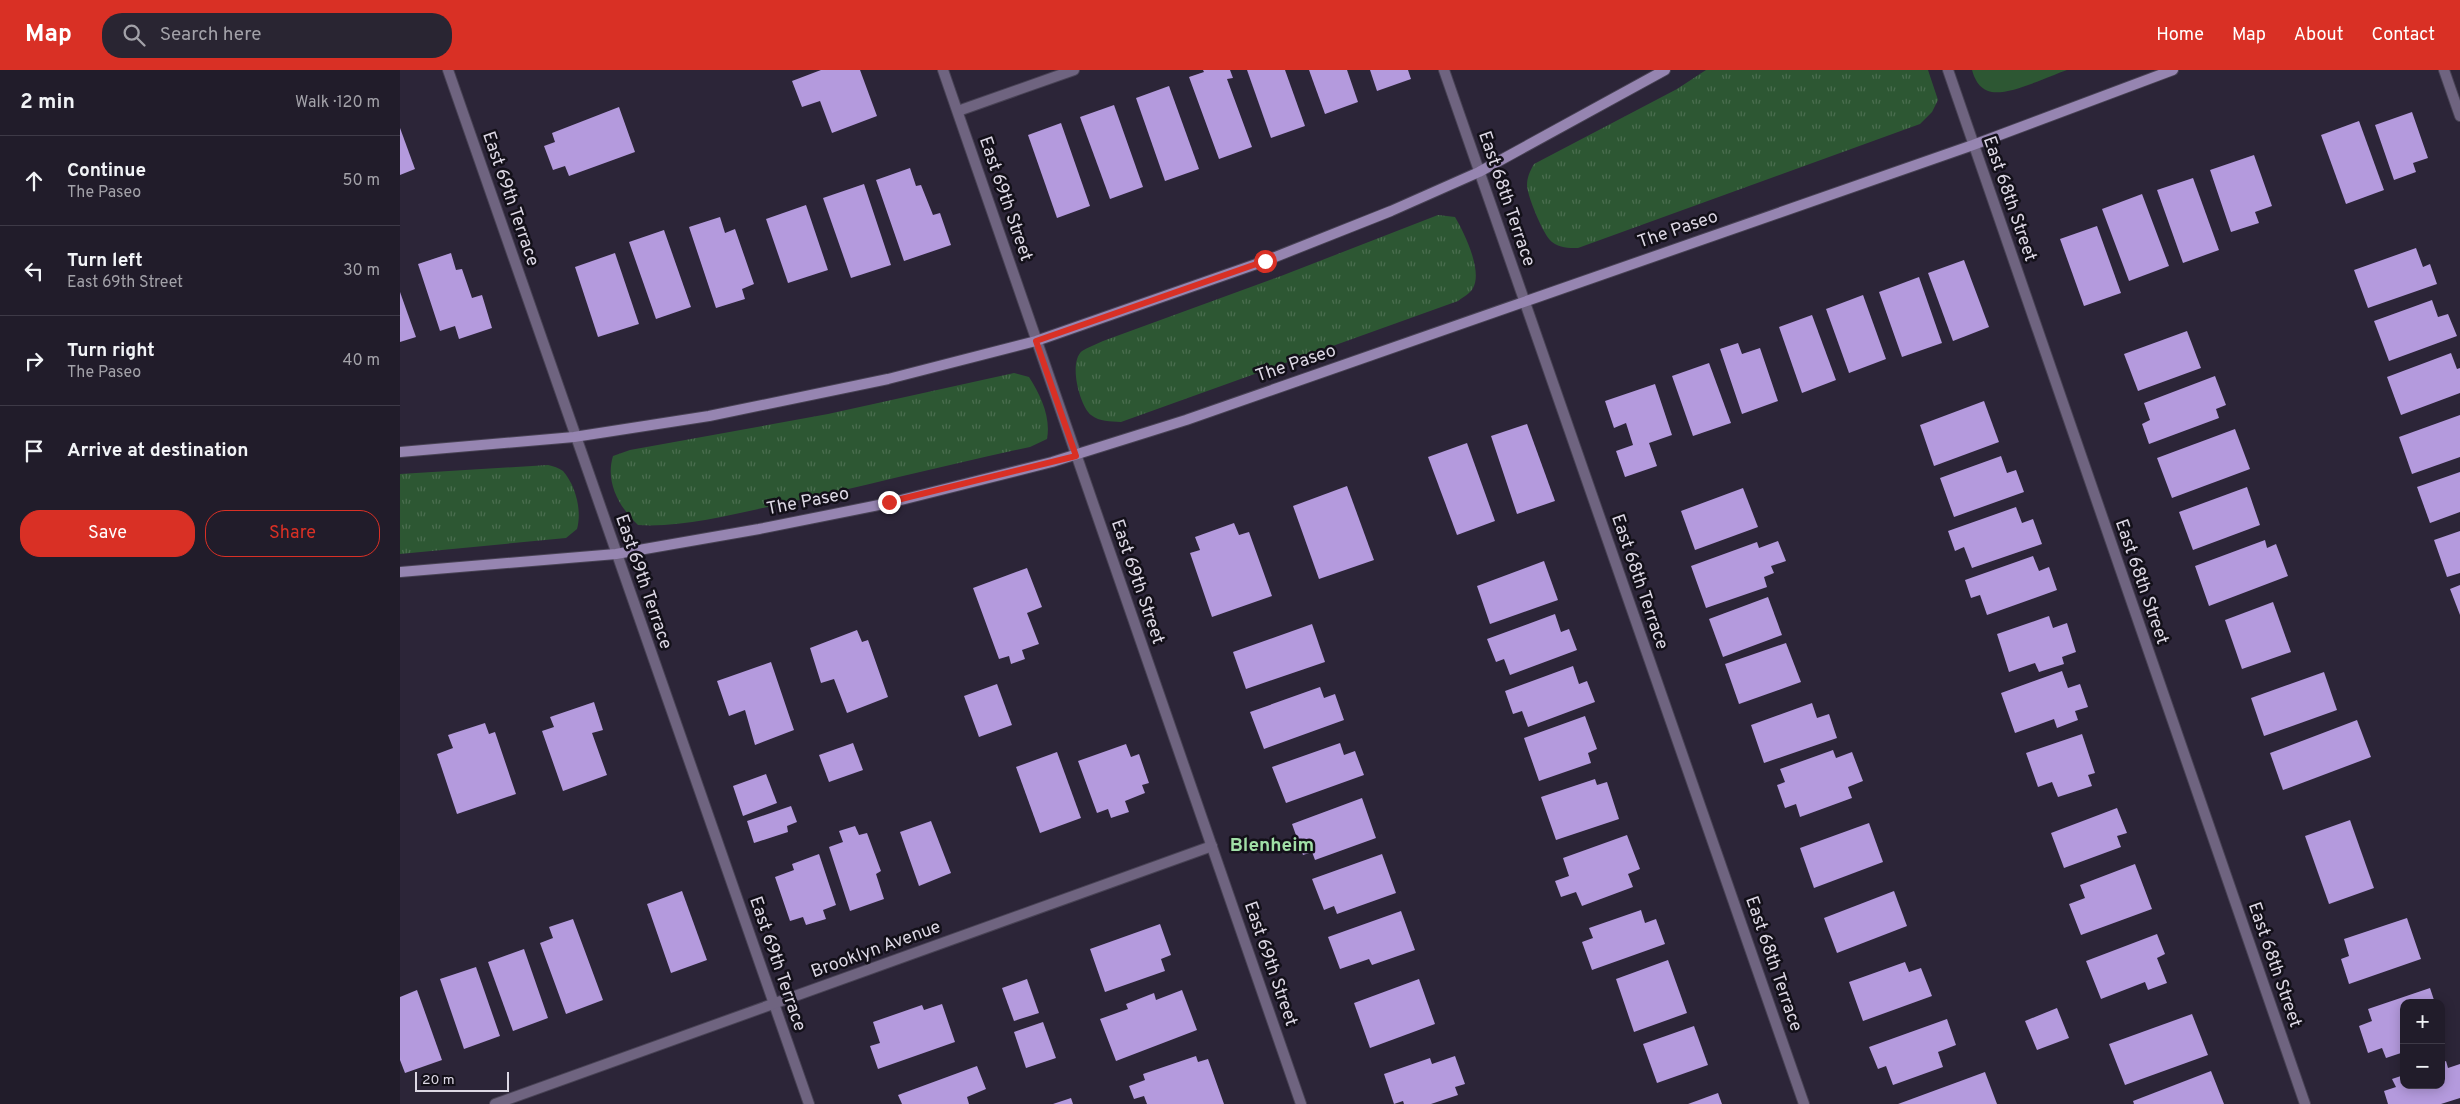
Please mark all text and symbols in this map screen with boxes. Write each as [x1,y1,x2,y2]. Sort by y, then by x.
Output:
search box [102,13,452,58]
text: Map [25,20,72,50]
icon: search [120,21,148,49]
text: Search here [160,23,261,47]
text: Home [2156,24,2204,47]
text: Map [2232,24,2266,47]
text: About [2294,24,2343,47]
text: Contact [2371,24,2435,47]
text: 2 min [20,89,75,116]
text: Walk · 120 m [295,93,380,113]
street label: East 69th Terrace [476,128,544,270]
street label: East 68th Terrace [1472,128,1540,270]
street label: East 69th Street [973,133,1037,265]
street label: East 68th Street [1977,133,2041,265]
text: Continue [67,159,146,183]
icon: ahead [20,167,48,195]
text: 50 m [343,171,380,191]
text: The Paseo [67,183,141,203]
street label: The Paseo [1635,206,1721,254]
text: Turn left [67,249,143,273]
route start [1254,250,1277,273]
icon: left [20,257,48,285]
text: 30 m [343,261,380,281]
text: East 69th Street [67,273,183,293]
text: Turn right [67,339,155,363]
street label: The Paseo [1253,340,1339,388]
icon: right [20,347,48,375]
text: 40 m [342,351,380,371]
text: The Paseo [67,363,141,383]
icon: arrive [20,437,48,465]
text: Arrive at destination [67,439,248,463]
street label: The Paseo [765,483,851,521]
route end [878,491,901,514]
button: Save [20,510,195,557]
button: Share [205,510,380,557]
street label: East 69th Terrace [609,511,677,653]
street label: East 68th Terrace [1605,511,1673,653]
street label: East 69th Street [1105,516,1169,648]
street label: East 68th Street [2109,516,2173,648]
district label: Blenheim [1230,834,1314,858]
street label: East 69th Terrace [743,893,811,1035]
street label: East 68th Terrace [1739,893,1807,1035]
street label: East 69th Street [1238,898,1302,1030]
street label: East 68th Street [2242,899,2306,1031]
street label: Brooklyn Avenue [808,916,944,984]
map controls [2400,999,2445,1089]
button: + [2400,999,2445,1044]
button: − [2400,1044,2445,1089]
scale bar [415,1069,509,1092]
text: 20 m [422,1072,455,1089]

